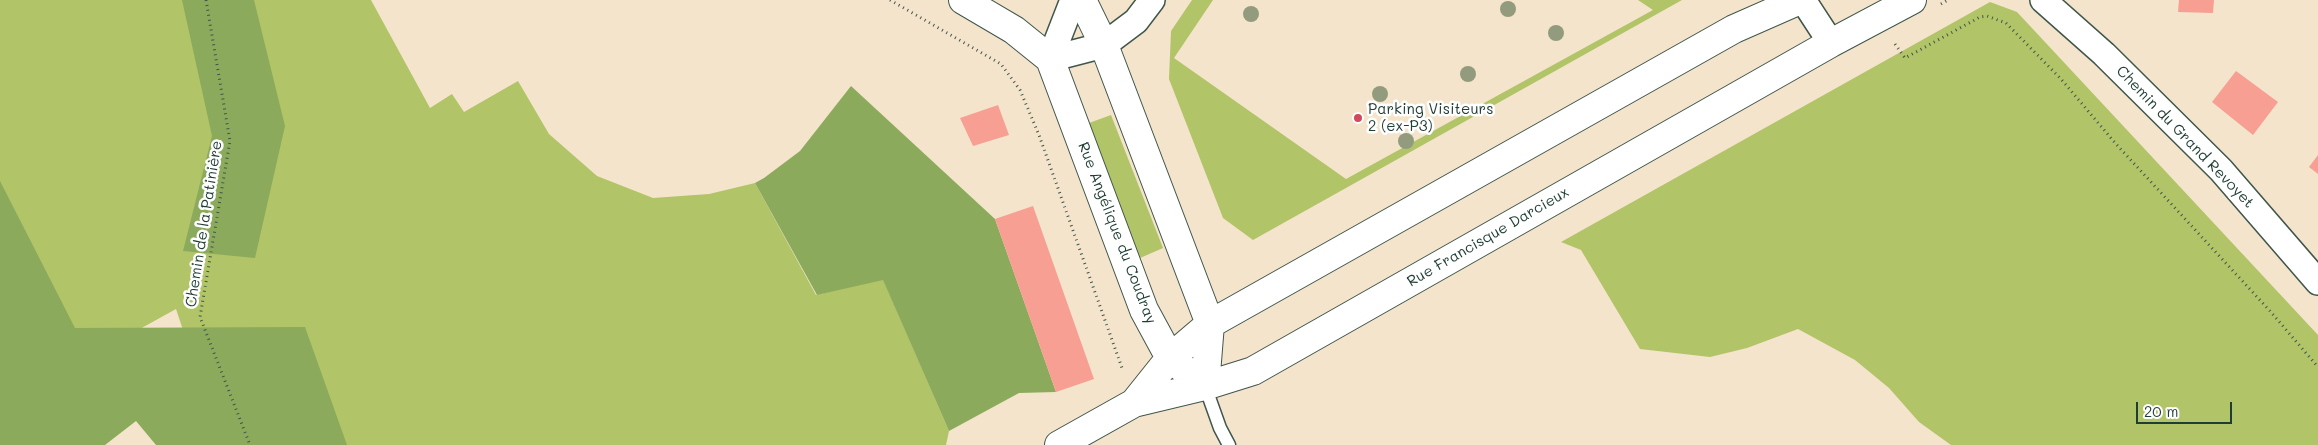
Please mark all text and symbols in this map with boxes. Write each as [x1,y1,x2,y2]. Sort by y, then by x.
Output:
street label: Chemin du Grand Revoyet [2112,62,2258,212]
place label: Parking Visiteurs 2 (ex-P3) [1368,100,1493,135]
marker: Parking Visiteurs 2 (ex-P3) [1352,112,1364,124]
street label: Chemin de la Patinière [182,139,226,309]
street label: Rue Angélique du Coudray [1074,140,1160,326]
street label: Rue Francisque Darcieux [1404,183,1572,291]
scale bar [2138,392,2234,424]
text: 20 m [2144,401,2178,421]

